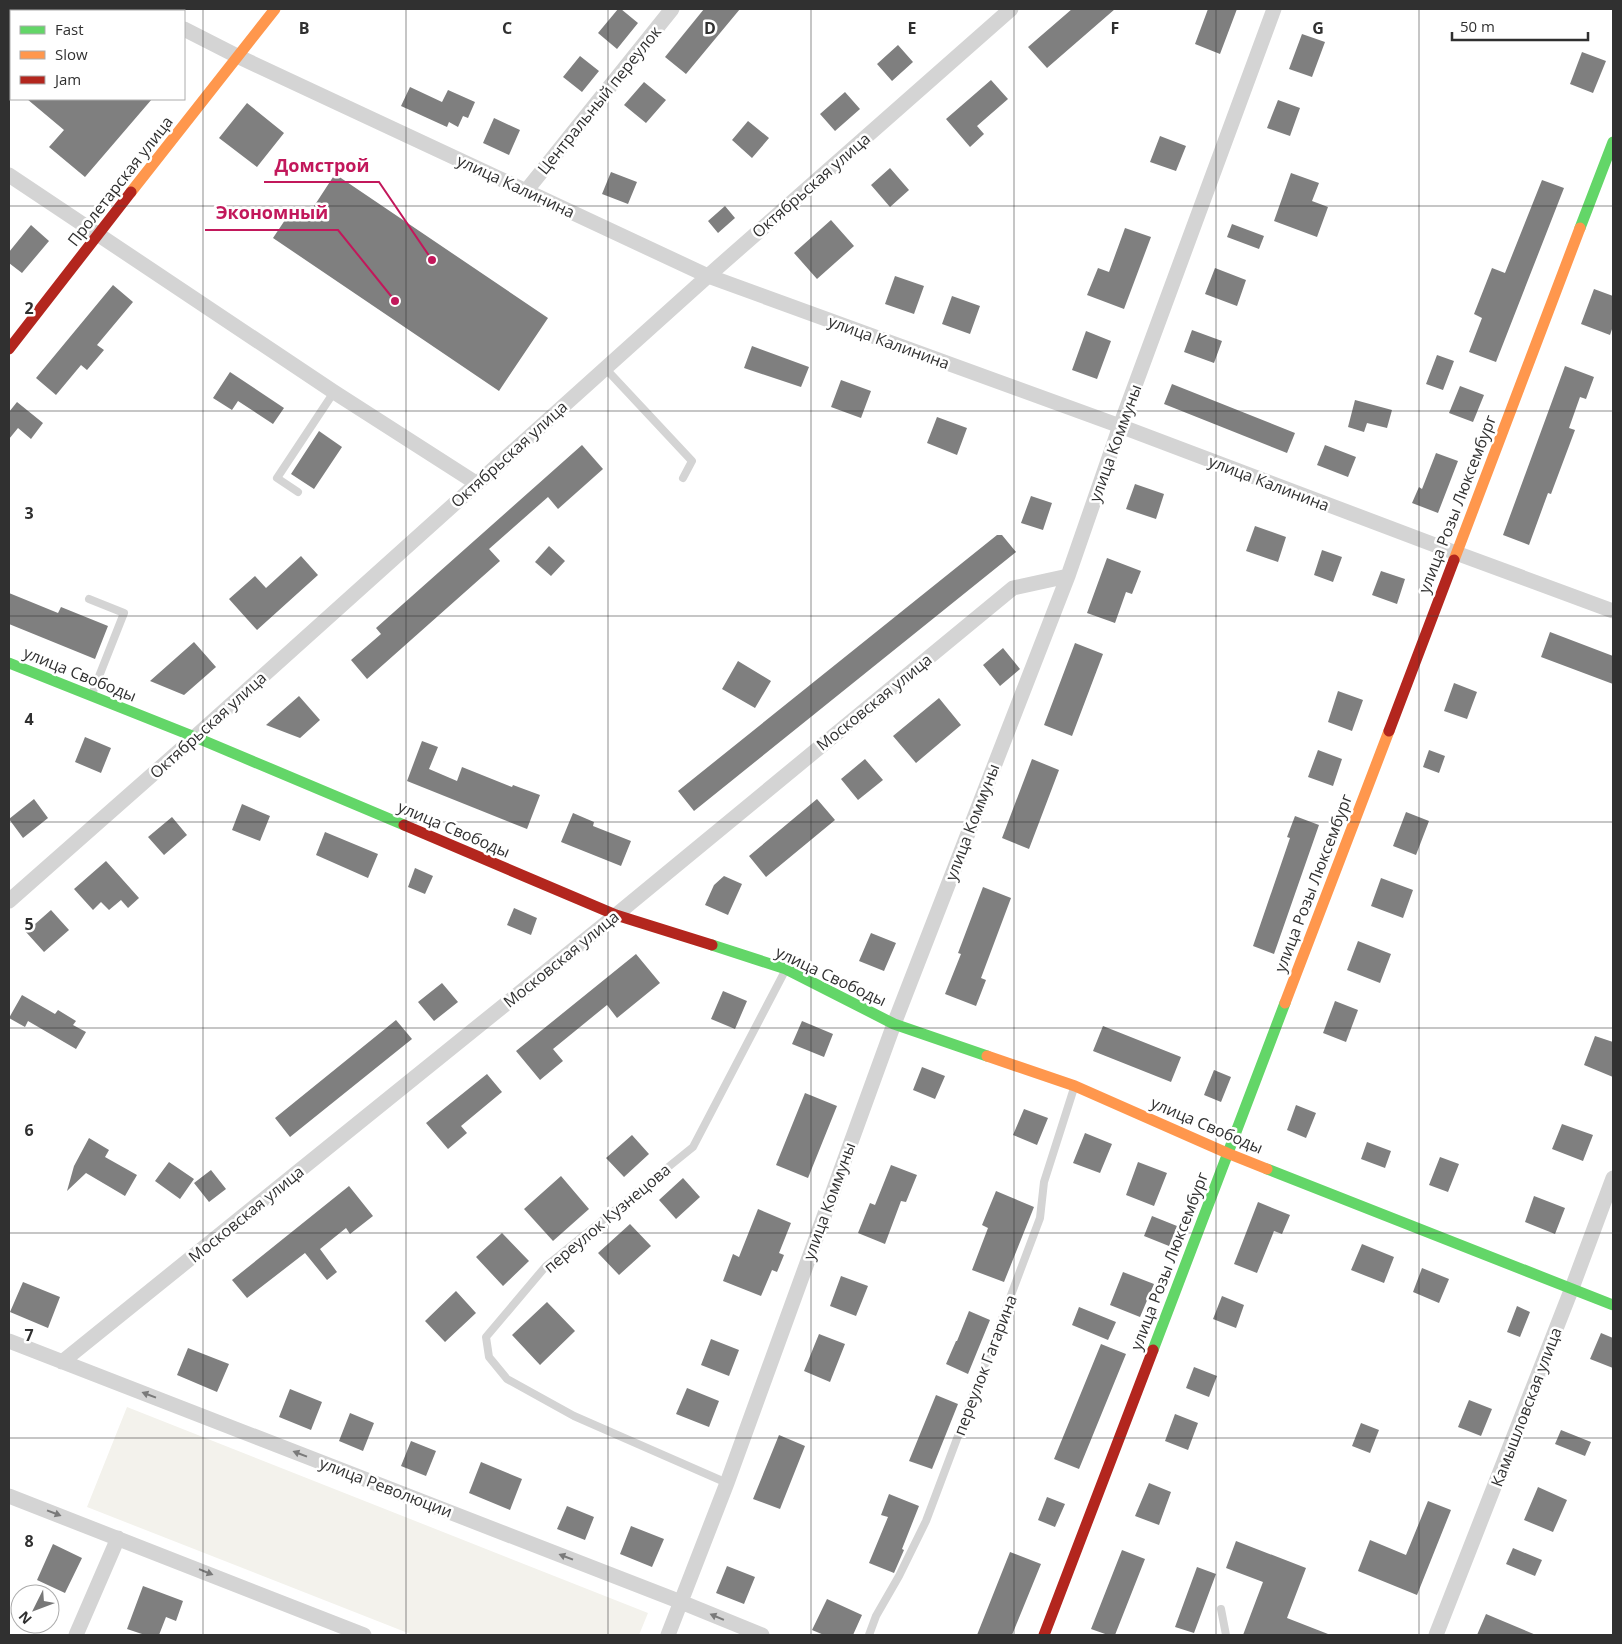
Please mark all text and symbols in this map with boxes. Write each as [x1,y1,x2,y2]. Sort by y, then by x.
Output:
legend [10,10,185,100]
scale bar [1452,10,1588,42]
text: 50 m [1460,16,1495,36]
text: B [299,17,309,39]
text: C [502,17,512,39]
text: D [704,17,716,39]
text: E [908,17,917,39]
text: F [1111,17,1119,39]
text: G [1312,17,1324,39]
text: Fast [55,19,84,39]
street label: Центральный переулок [532,21,666,179]
text: Slow [55,44,88,64]
text: Jam [53,69,81,89]
street label: Пролетарская улица [62,111,178,251]
street label: Октябрьская улица [747,128,875,242]
callout: Домстрой [264,149,379,182]
street label: улица Калинина [453,149,579,223]
text: Домстрой [275,153,369,177]
callout: Экономный [205,197,338,230]
text: Экономный [216,200,328,224]
text: 2 [24,297,34,319]
street label: улица Калинина [825,310,953,374]
street label: улица Коммуны [1084,381,1146,505]
street label: Октябрьская улица [446,396,572,512]
street label: улица Розы Люксембург [1413,412,1501,596]
street label: улица Калинина [1205,450,1333,516]
text: 3 [24,502,34,524]
street label: улица Свободы [20,641,140,707]
street label: Московская улица [812,649,936,755]
street label: Октябрьская улица [145,667,271,783]
text: 4 [24,708,34,730]
street label: улица Коммуны [940,760,1004,884]
street label: улица Розы Люксембург [1269,791,1357,975]
street label: улица Свободы [395,795,513,863]
street label: Московская улица [499,906,623,1012]
text: 5 [24,913,34,935]
street label: улица Свободы [772,941,890,1011]
street label: улица Свободы [1148,1091,1266,1159]
text: 6 [24,1119,34,1141]
street label: улица Коммуны [798,1139,860,1263]
street label: переулок Кузнецова [539,1158,675,1278]
street label: Московская улица [184,1161,308,1267]
street label: улица Розы Люксембург [1125,1169,1213,1353]
street label: переулок Гагарина [948,1292,1022,1438]
text: 7 [24,1324,34,1346]
street label: Камышловская улица [1485,1324,1567,1490]
one-way arrow [141,1391,156,1399]
one-way arrow [292,1450,307,1458]
street label: улица Революции [316,1452,456,1522]
one-way arrow [47,1509,62,1517]
text: 8 [24,1530,34,1552]
one-way arrow [558,1553,573,1561]
one-way arrow [198,1569,213,1577]
north arrow [10,1584,60,1634]
text: N [14,1607,36,1629]
one-way arrow [710,1612,724,1620]

